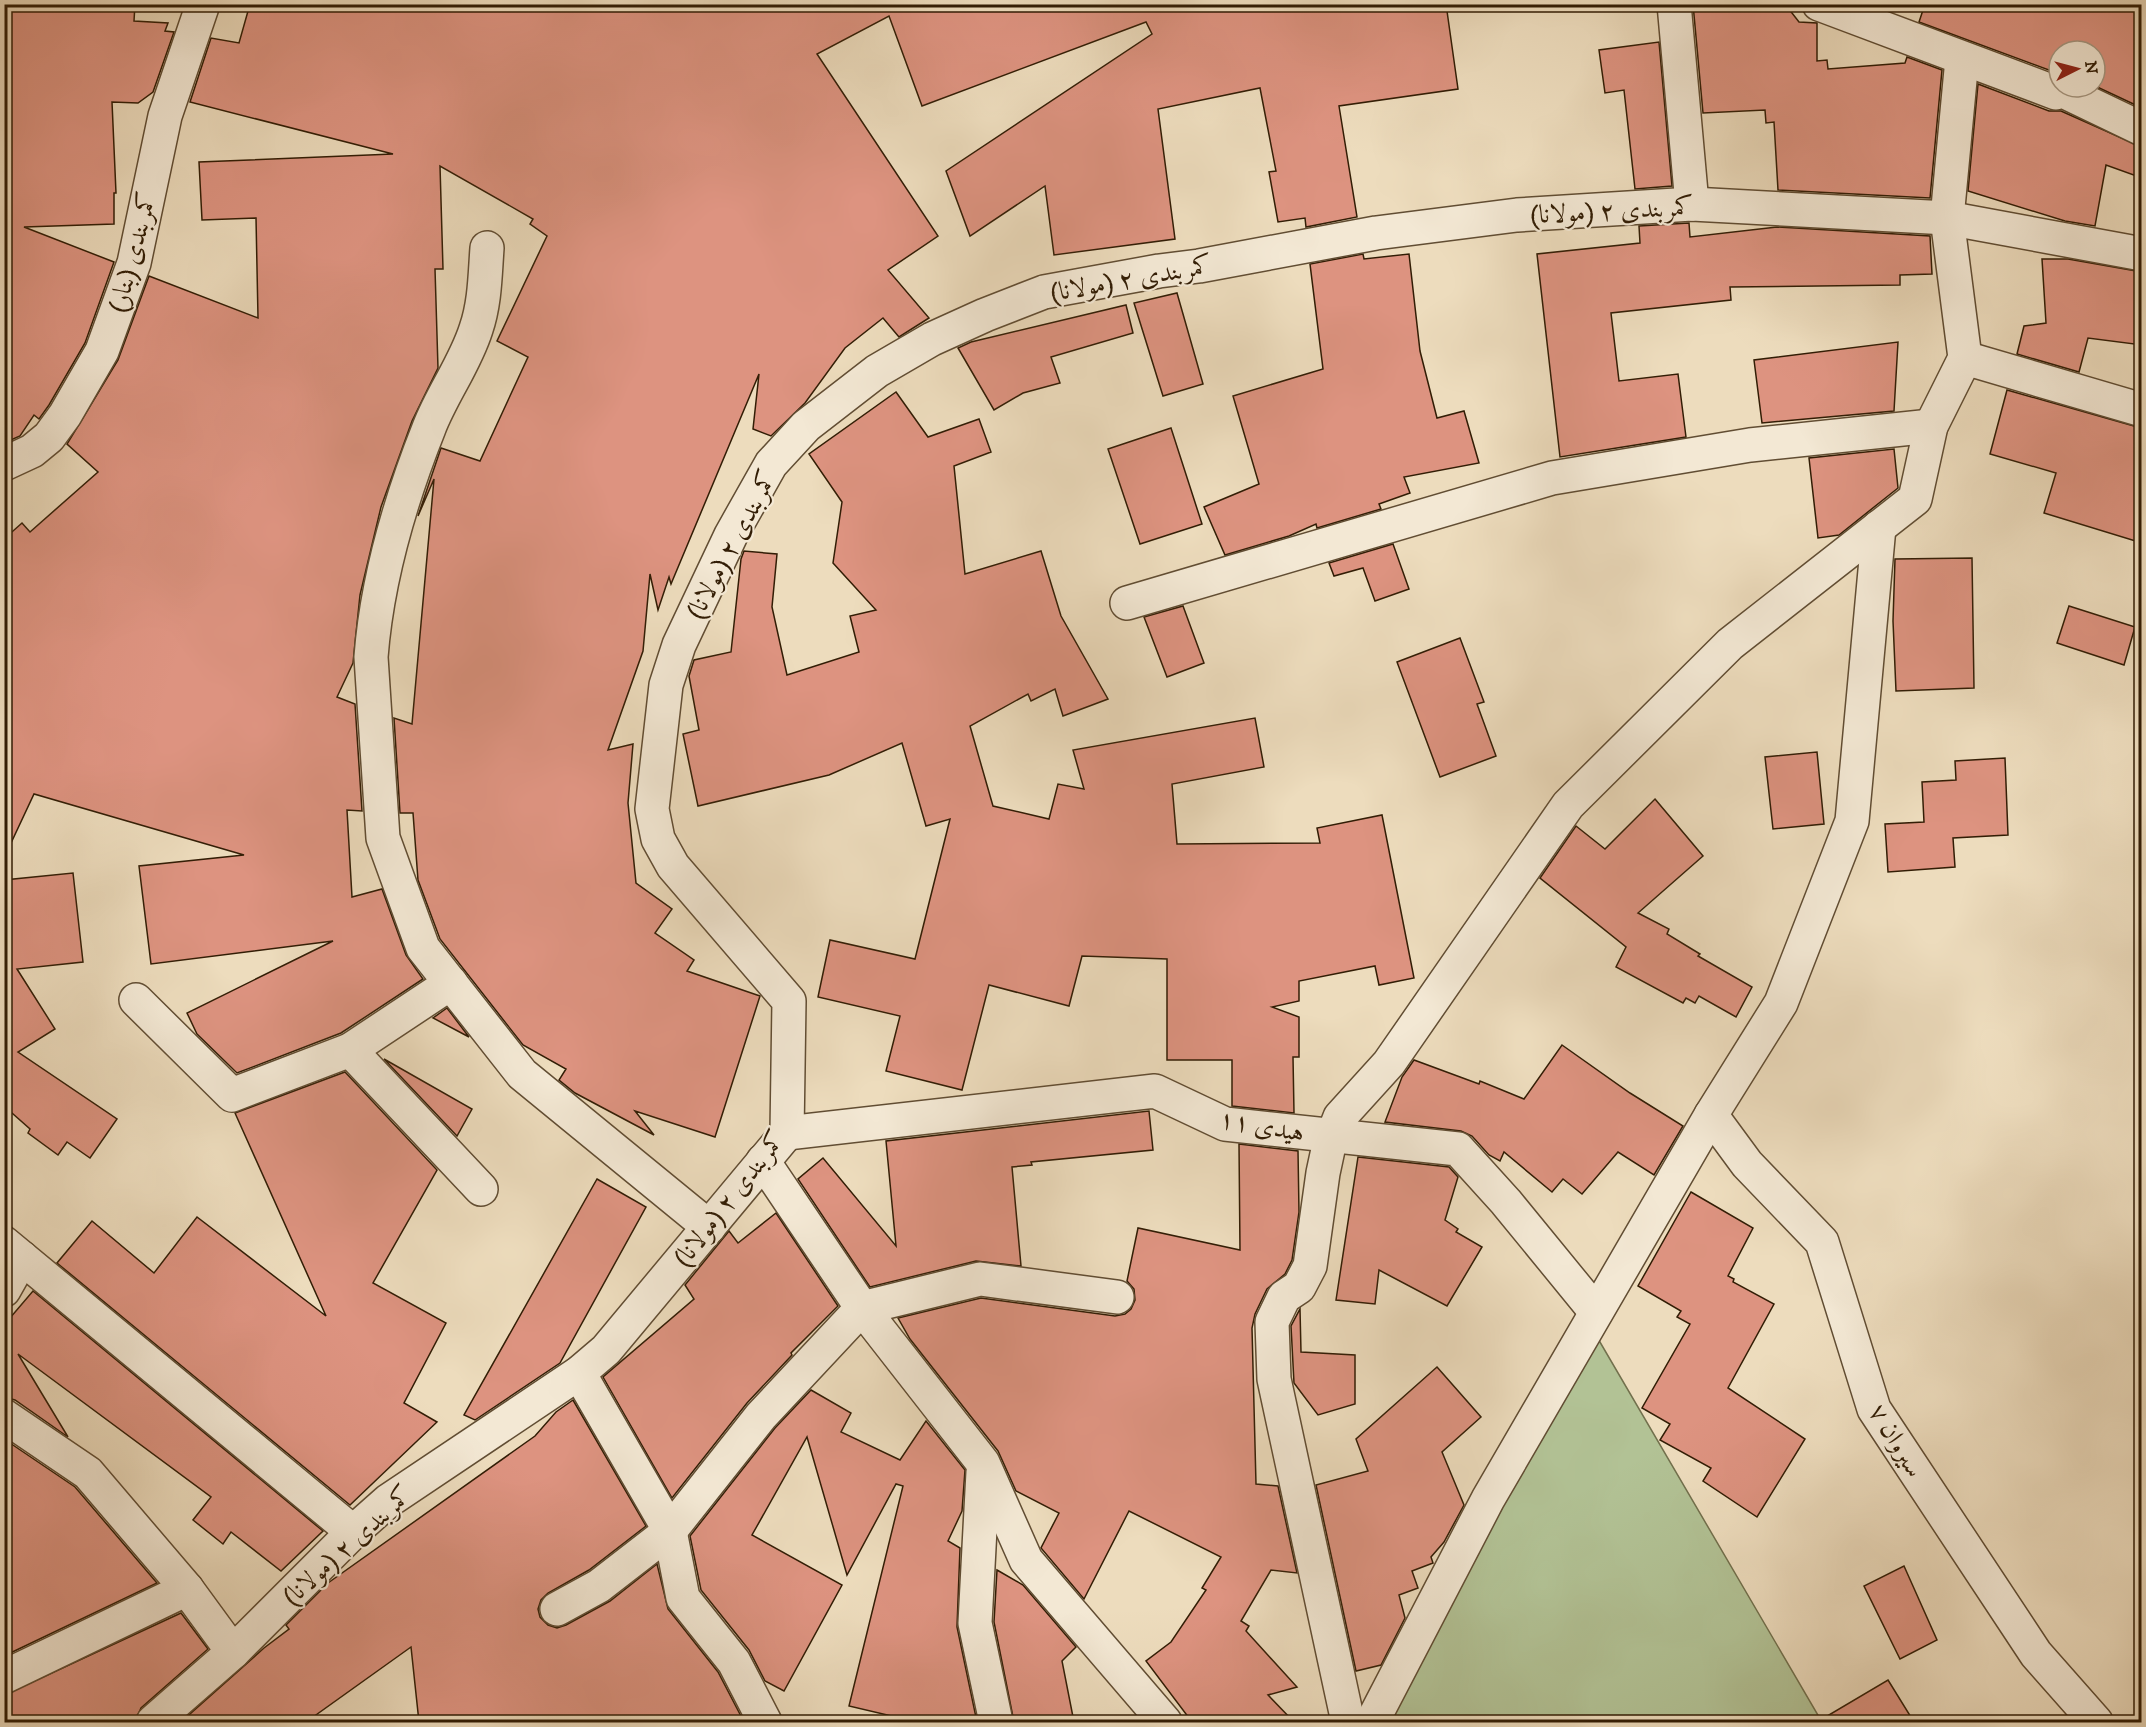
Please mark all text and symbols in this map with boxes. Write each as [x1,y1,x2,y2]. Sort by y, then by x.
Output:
north arrow [2047,39,2107,99]
text: N [2080,60,2102,75]
street label: کمربندی (بنار) [102,188,165,316]
street label: کمربندی ۲ (مولانا) [1529,191,1695,232]
street label: کمربندی ۲ (مولانا) [1048,249,1215,310]
street label: کمربندی ۲ (مولانا) [679,465,785,625]
street label: هیدی ۱۱ [1216,1103,1307,1150]
street label: کمربندی ۲ (مولانا) [667,1124,794,1274]
street label: سیروان ۷ [1861,1398,1931,1484]
street label: کمربندی ۲ (مولانا) [276,1479,420,1613]

